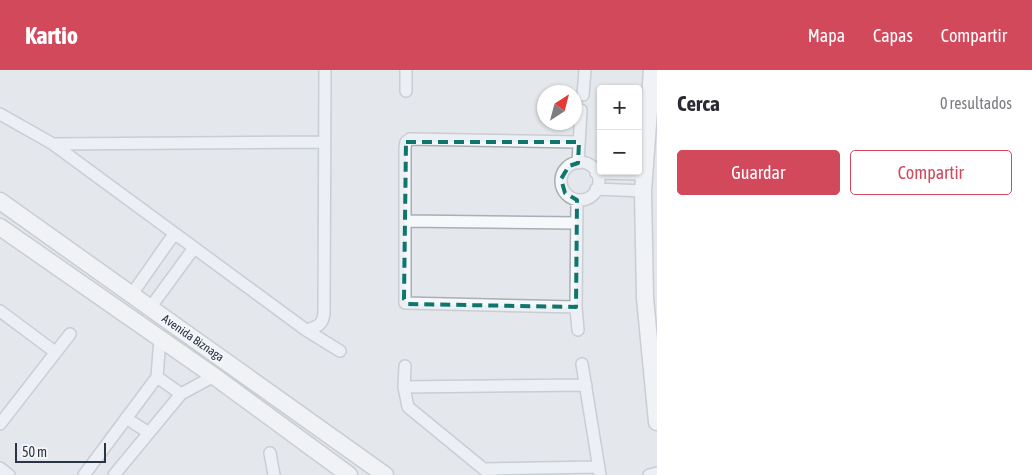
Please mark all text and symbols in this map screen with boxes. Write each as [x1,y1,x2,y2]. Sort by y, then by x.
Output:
text: Kartio [25,22,78,49]
text: Mapa [808,25,845,46]
text: Capas [873,25,913,46]
text: Compartir [941,25,1007,46]
north arrow [537,85,582,130]
map controls [597,85,642,175]
button: + [597,85,642,130]
text: Cerca [677,91,720,115]
text: 0 resultados [940,94,1012,112]
button: − [597,130,642,175]
button: Guardar [677,150,840,195]
button: Compartir [850,150,1012,195]
street label: Avenida Biznaga [159,312,227,364]
scale bar [15,440,106,463]
text: 50 m [22,444,47,460]

